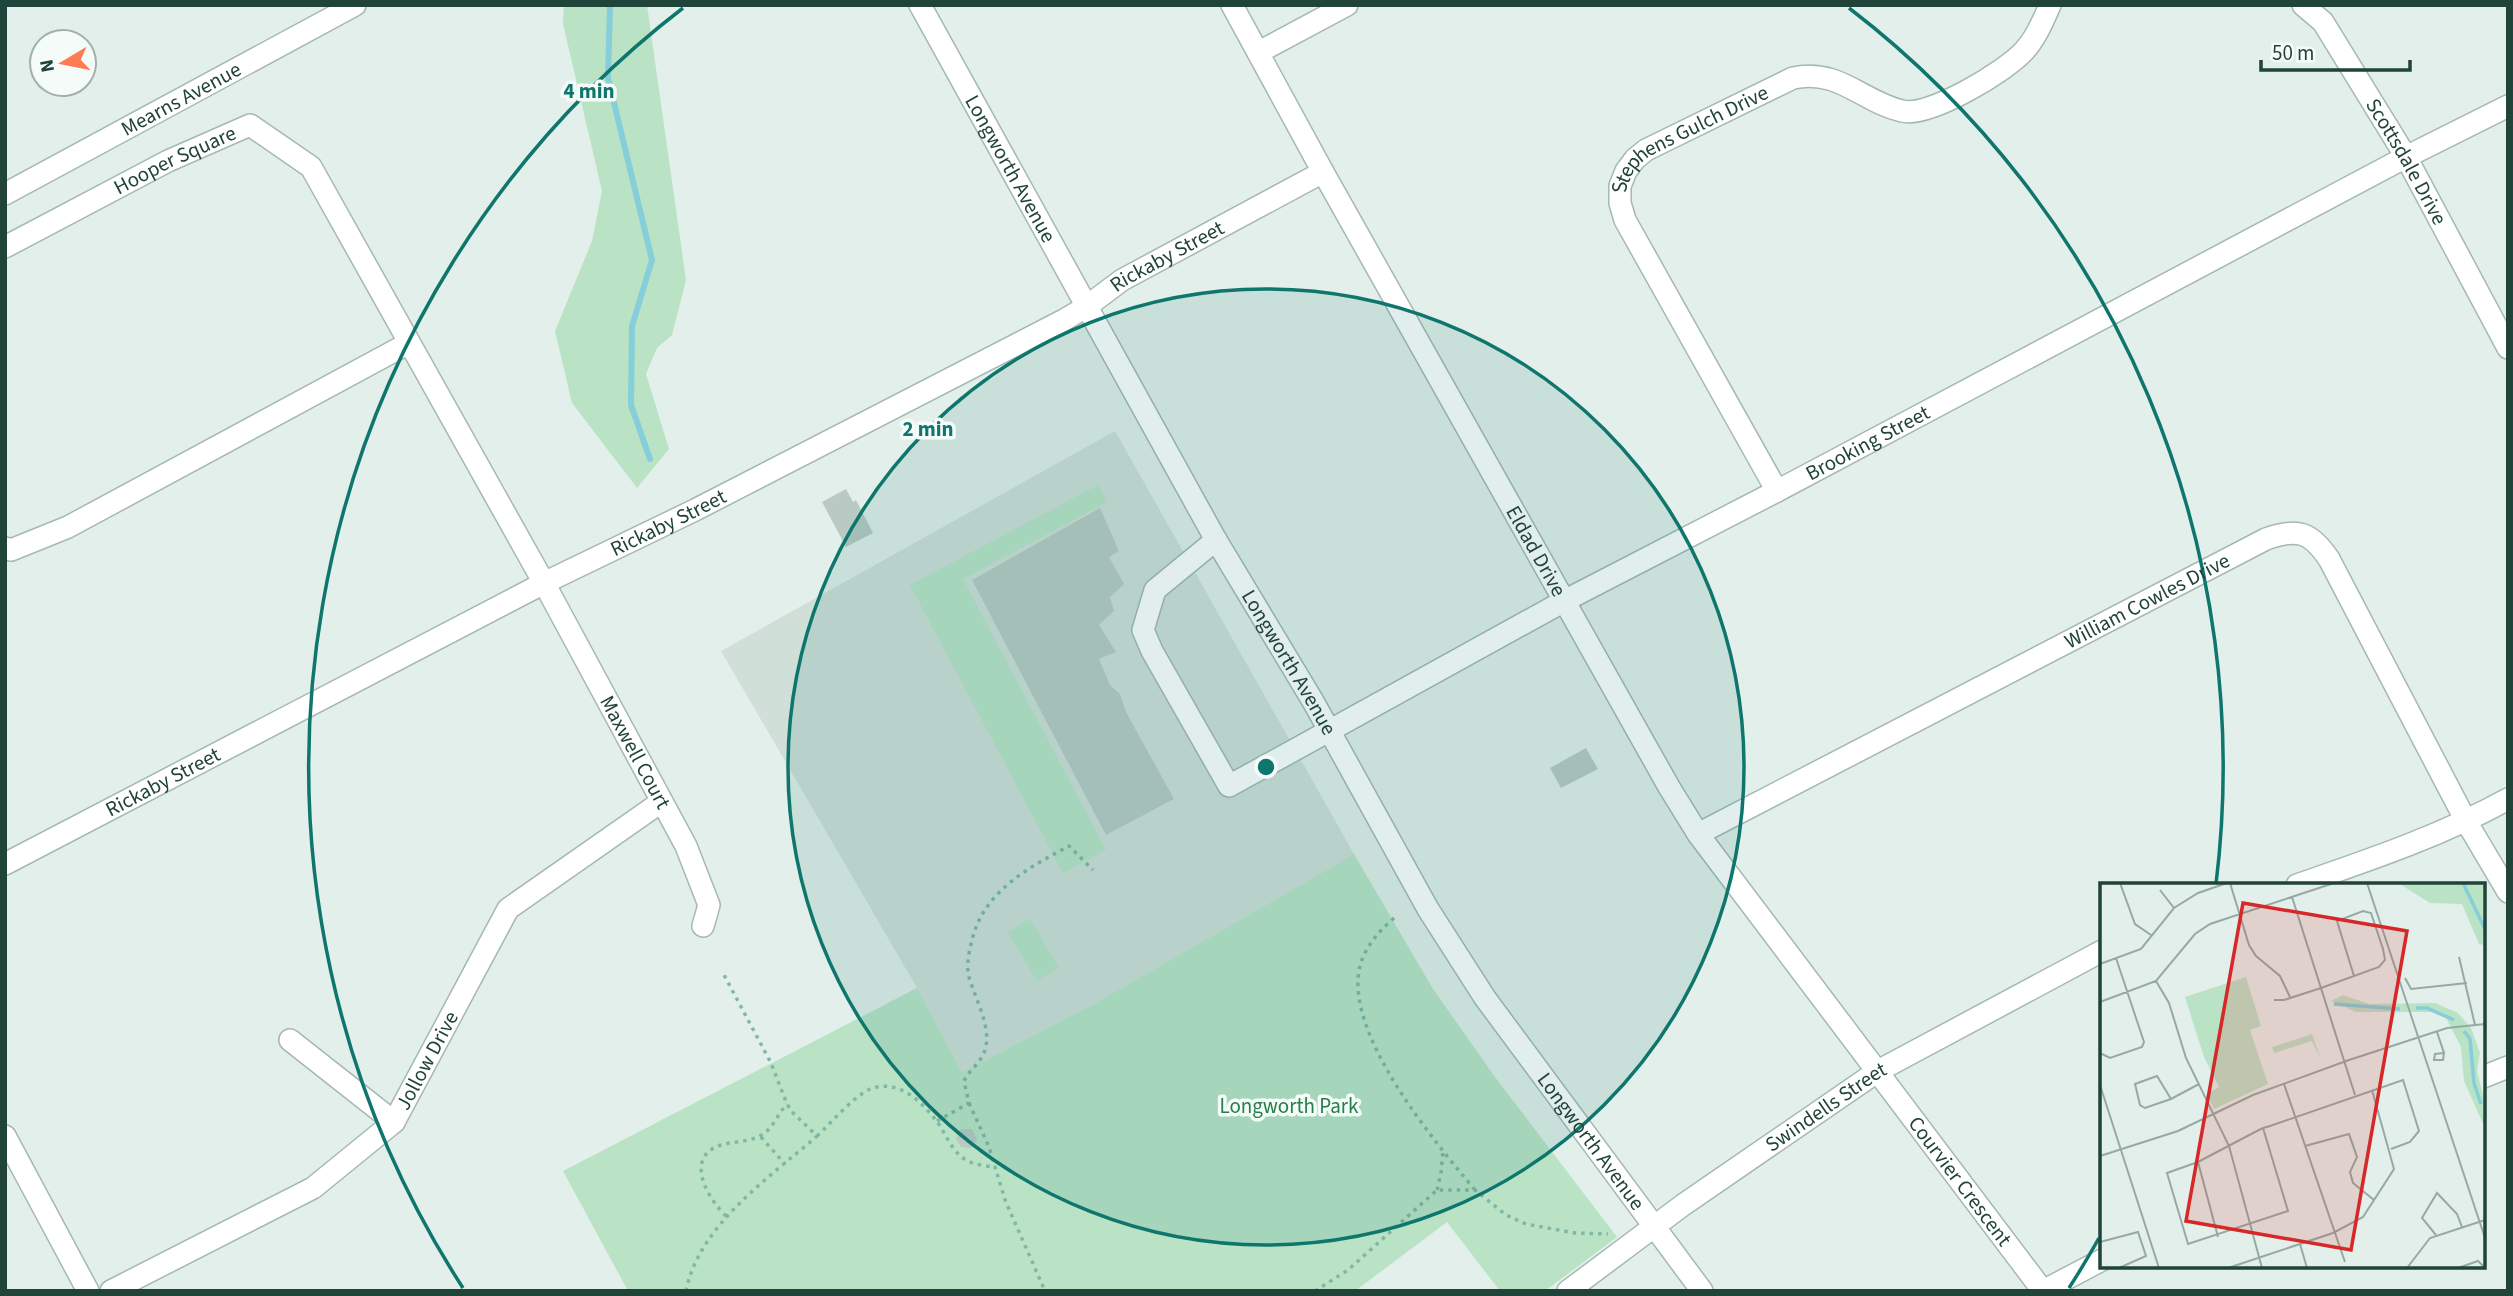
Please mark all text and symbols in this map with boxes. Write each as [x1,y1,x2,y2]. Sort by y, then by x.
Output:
north arrow [28,28,98,98]
scale bar [2261,28,2410,72]
text: 50 m [2272,38,2314,68]
street label: Mearns Avenue [116,54,246,144]
text: N [33,57,62,74]
text: 4 min [563,76,615,106]
street label: Stephens Gulch Drive [1605,77,1773,193]
street label: Longworth Avenue [958,89,1063,248]
street label: Scottsdale Drive [2358,92,2455,230]
street label: Hooper Square [108,118,241,202]
street label: Rickaby Street [1103,213,1229,299]
street label: Brooking Street [1800,398,1935,488]
text: 2 min [902,414,954,444]
street label: Rickaby Street [605,481,731,564]
street label: Eldad Drive [1499,500,1574,602]
street label: William Cowles Drive [2059,545,2235,656]
street label: Longworth Avenue [1234,584,1344,741]
street label: Maxwell Court [592,690,678,814]
street label: Rickaby Street [100,739,226,824]
centre of rings [1254,755,1278,779]
inset map [2100,883,2485,1268]
street label: Jollow Drive [388,1006,466,1115]
street label: Swindells Street [1759,1054,1892,1159]
street label: Longworth Avenue [1530,1066,1652,1216]
park label: Longworth Park [1219,1091,1359,1121]
street label: Courvier Crescent [1901,1110,2019,1252]

